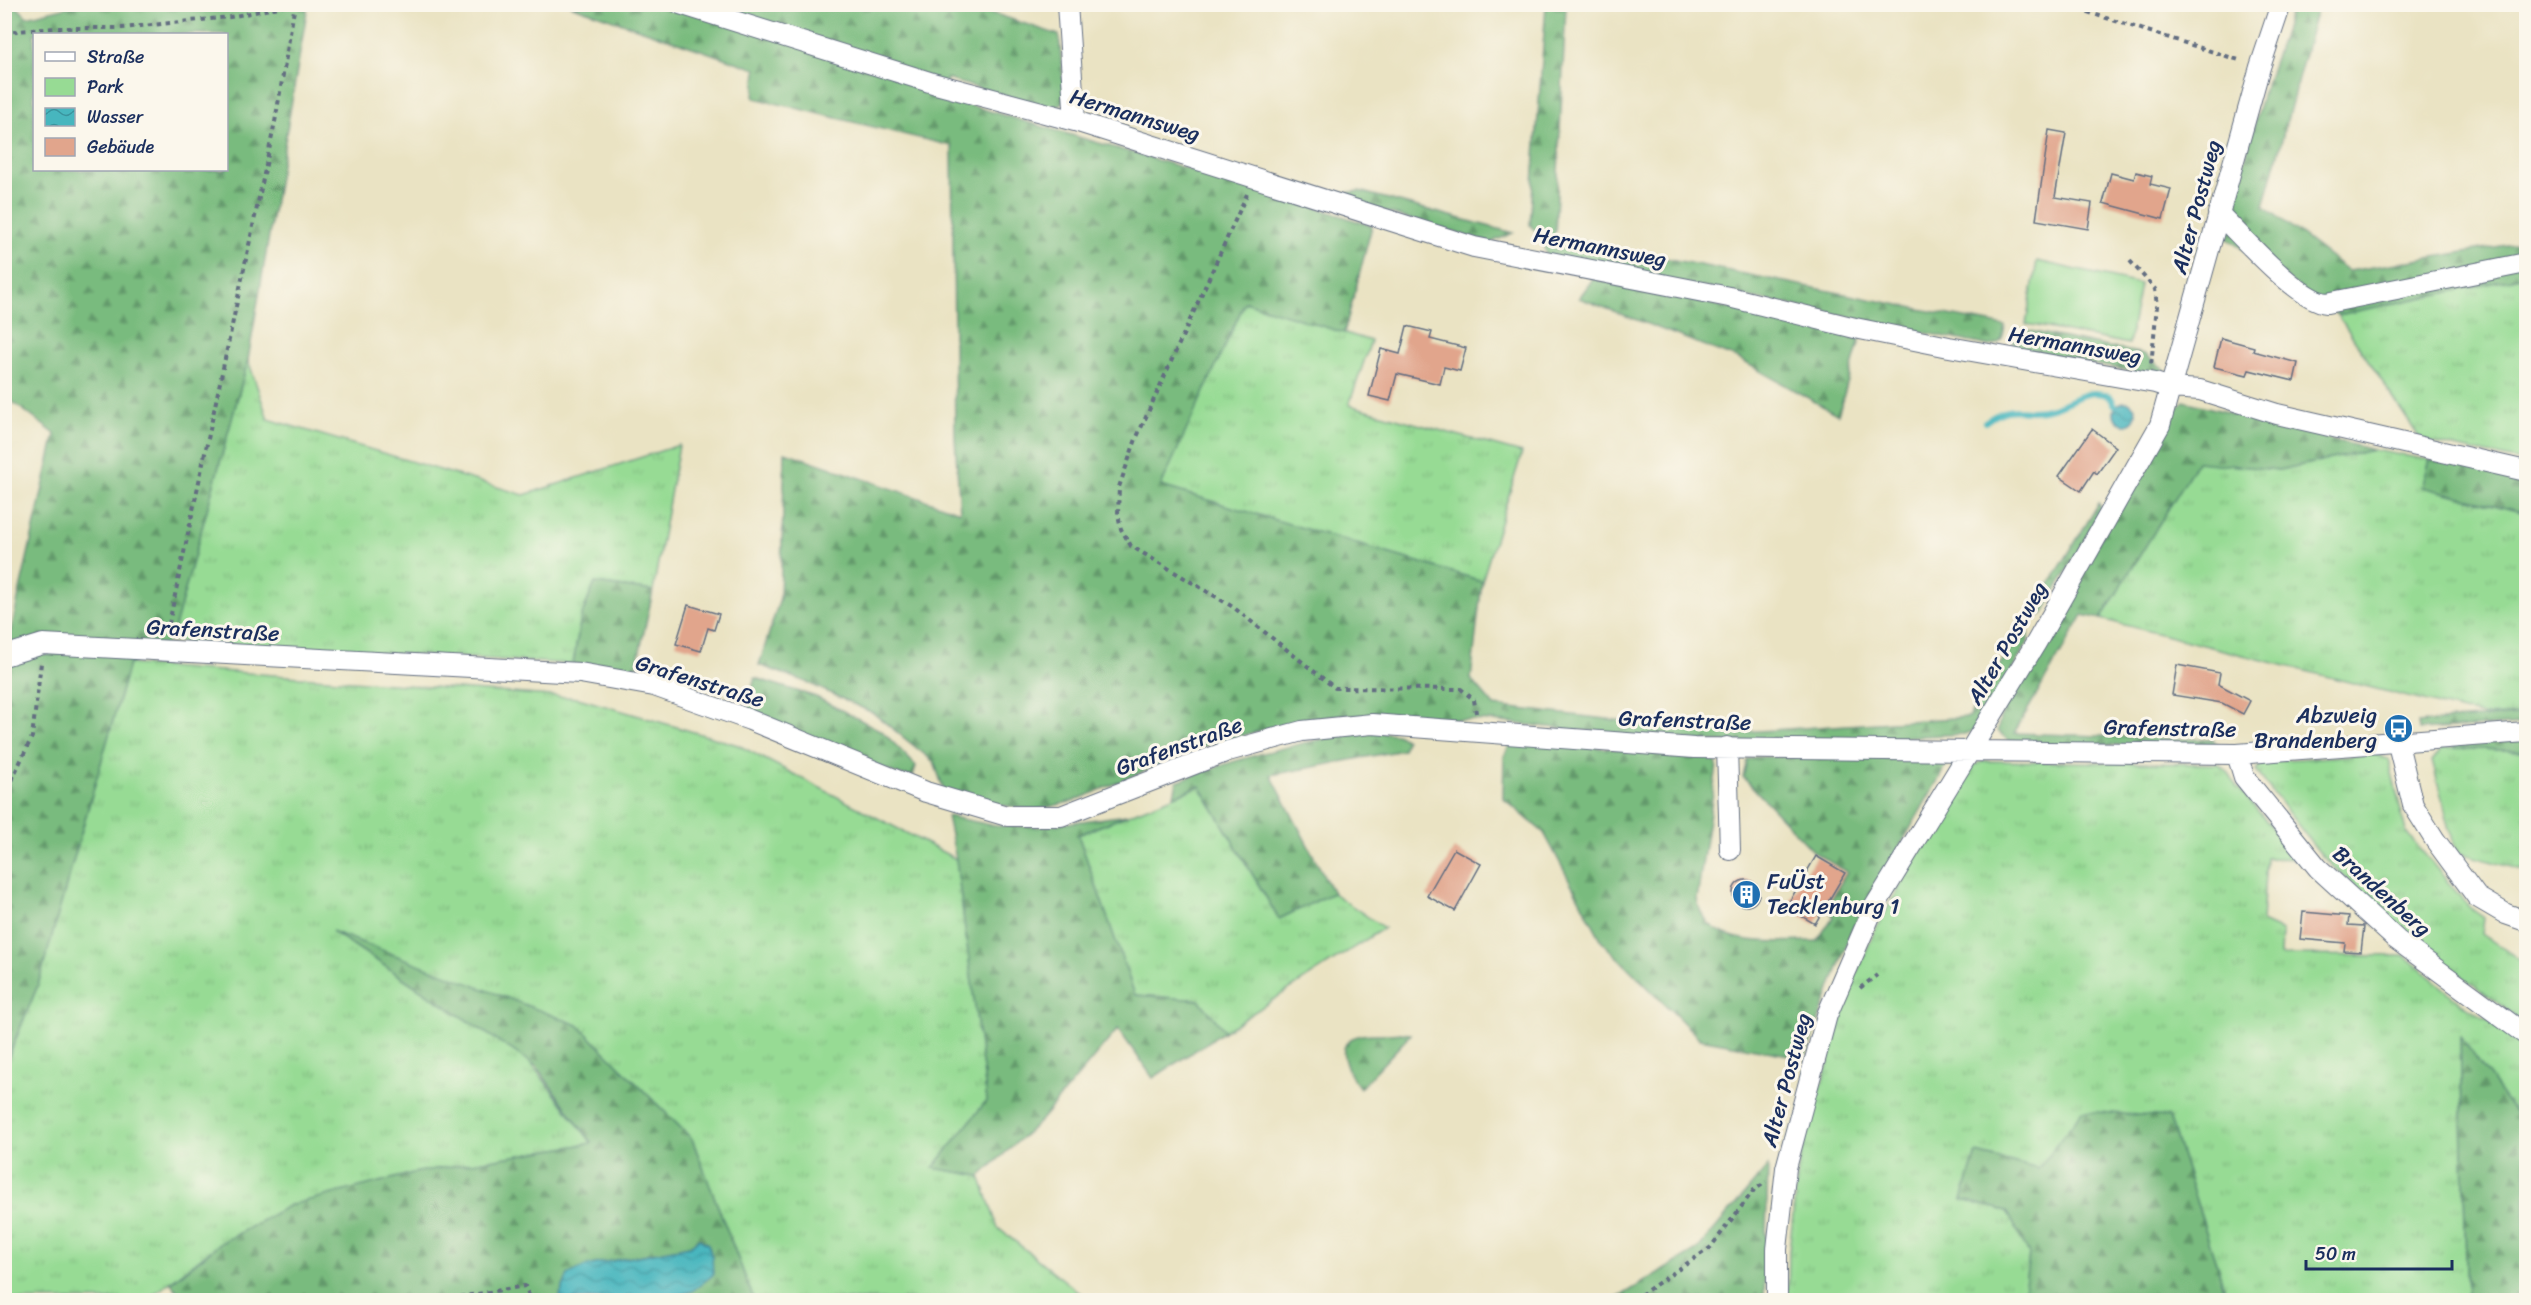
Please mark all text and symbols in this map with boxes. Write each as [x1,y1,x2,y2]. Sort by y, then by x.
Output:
legend [33,33,228,171]
text: Straße [87,41,144,73]
text: Park [87,71,124,103]
street label: Hermannsweg [1065,77,1205,153]
text: Wasser [87,101,145,133]
text: Gebäude [87,131,155,163]
street label: Alter Postweg [2159,136,2233,279]
street label: Hermannsweg [1530,215,1670,279]
street label: Hermannsweg [2005,314,2145,376]
street label: Alter Postweg [1955,574,2058,713]
street label: Grafenstraße [146,607,280,653]
street label: Grafenstraße [631,643,769,719]
place label: Abzweig Brandenberg [2254,696,2377,760]
street label: Grafenstraße [1618,698,1752,742]
street label: Grafenstraße [1110,705,1248,787]
street label: Grafenstraße [2103,707,2237,749]
bus stop icon: Abzweig Brandenberg [2382,712,2414,744]
street label: Brandenberg [2323,835,2441,947]
place label: FuÜst Tecklenburg 1 [1767,862,1900,926]
building icon: FuÜst Tecklenburg 1 [1730,878,1762,910]
street label: Alter Postweg [1749,1009,1823,1152]
scale bar [2306,1233,2452,1271]
text: 50 m [2315,1238,2356,1270]

